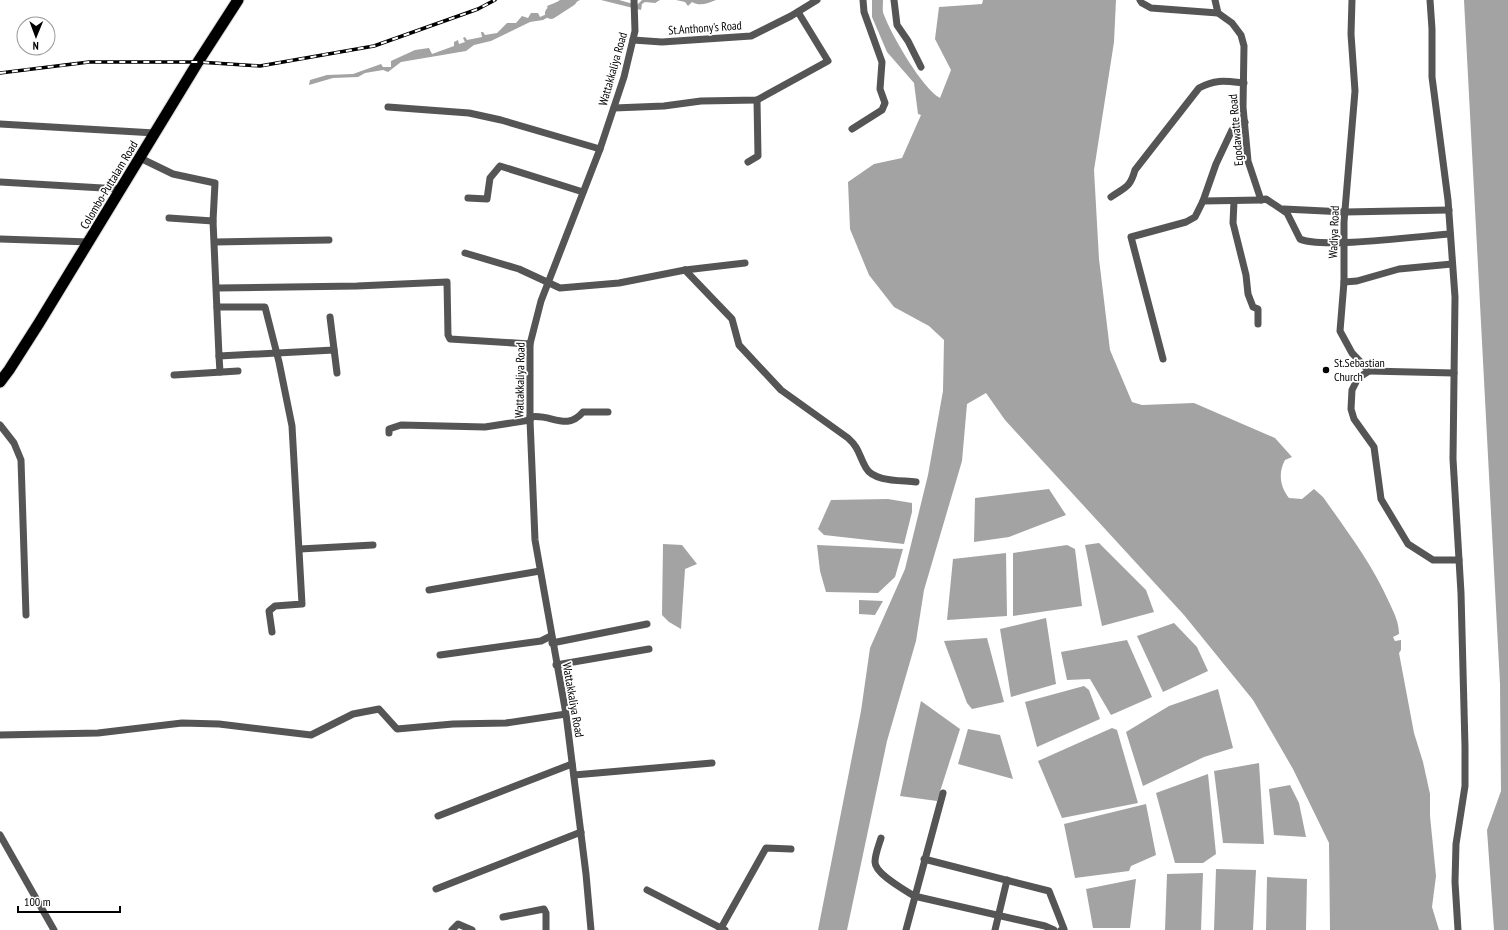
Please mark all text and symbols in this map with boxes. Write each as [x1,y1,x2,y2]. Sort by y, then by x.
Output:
north arrow [16,16,56,56]
street label: St.Anthony's Road [668,17,742,38]
street label: Wattakkaliya Road [595,30,630,107]
text: N [33,39,39,53]
street label: Egodawatte Road [1225,94,1246,166]
street label: Colombo-Puttalam Road [76,138,141,232]
street label: Wadiya Road [1325,205,1342,259]
street label: Wattakkaliya Road [511,342,528,418]
place label: St.Sebastian Church [1334,355,1385,384]
marker: St.Sebastian Church [1321,365,1331,375]
street label: Wattakkaliya Road [560,661,587,738]
scale bar [18,888,120,914]
text: 100 m [24,894,51,909]

